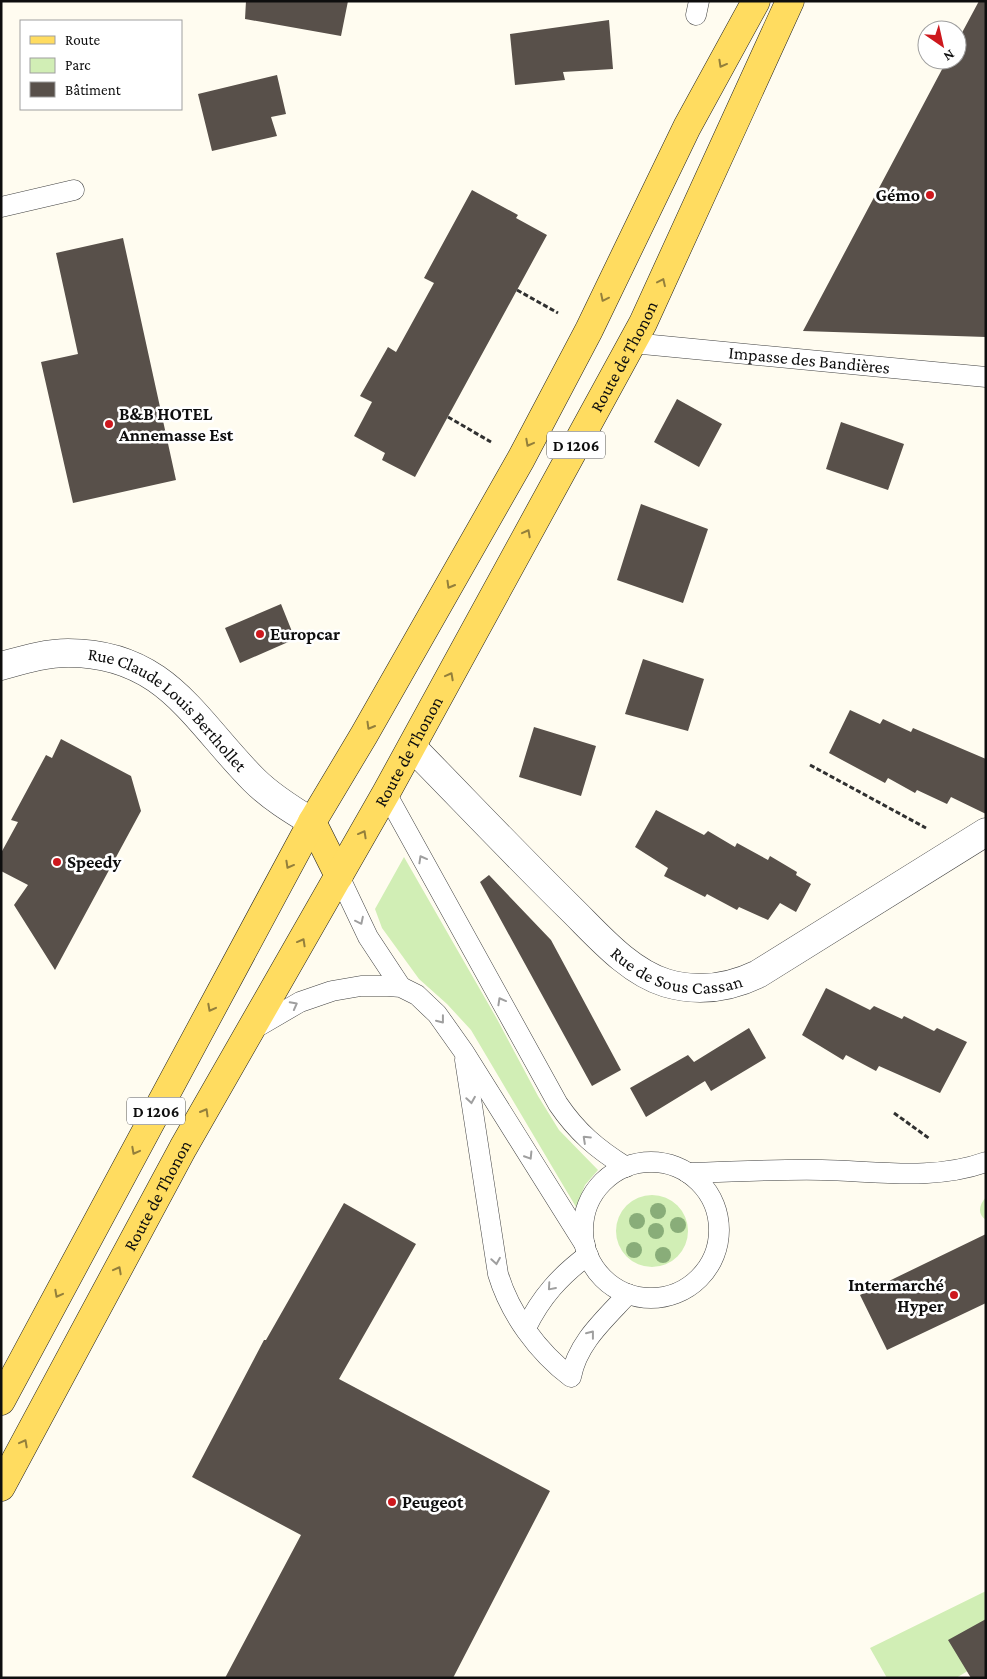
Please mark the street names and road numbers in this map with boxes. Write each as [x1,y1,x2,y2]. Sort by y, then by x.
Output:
street label: Route de Thonon [586,298,662,415]
street label: Impasse des Bandières [728,342,891,378]
road number: D 1206 [547,432,605,458]
street label: Rue Claude Louis Berthollet [87,644,251,776]
street label: Route de Thonon [370,693,447,810]
street label: Rue de Sous Cassan [607,943,745,998]
road number: D 1206 [127,1098,185,1124]
street label: Route de Thonon [120,1136,196,1254]

